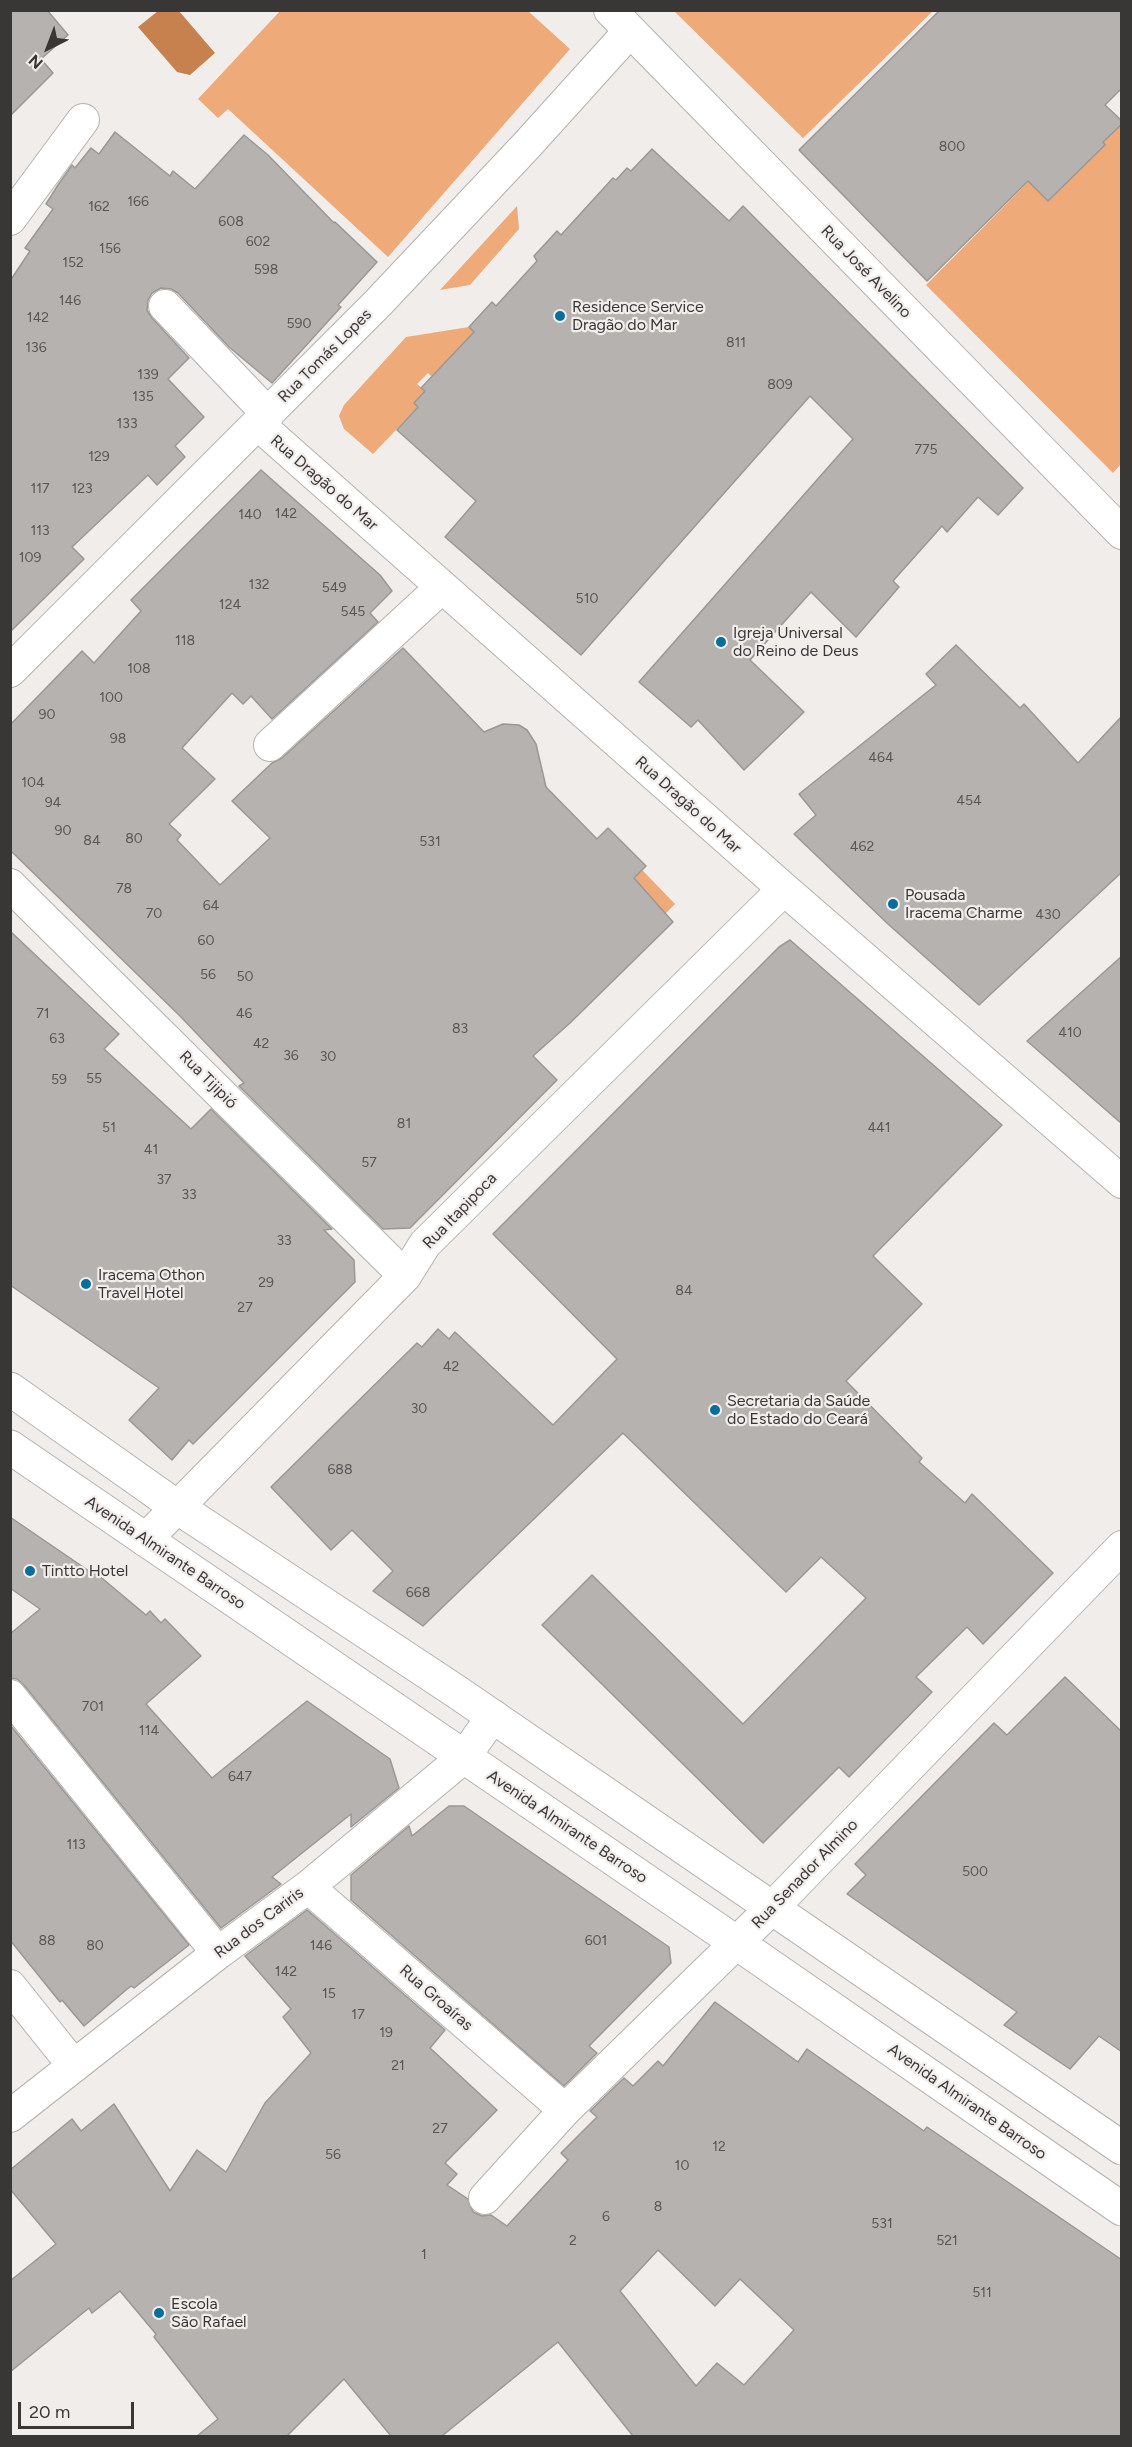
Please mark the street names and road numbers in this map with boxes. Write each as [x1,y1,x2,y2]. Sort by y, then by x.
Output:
street label: Rua José Avelino [817,222,915,322]
street label: Rua Tomás Lopes [274,305,376,407]
street label: Rua Dragão do Mar [266,431,382,535]
street label: Rua Dragão do Mar [631,752,745,858]
street label: Rua Tijipió [175,1047,241,1113]
street label: Rua Itapipoca [419,1169,501,1253]
street label: Avenida Almirante Barroso [81,1492,249,1614]
street label: Avenida Almirante Barroso [483,1766,651,1888]
street label: Rua Senador Almino [748,1815,862,1933]
street label: Rua dos Cariris [211,1883,307,1963]
street label: Rua Groaíras [395,1961,477,2035]
street label: Avenida Almirante Barroso [884,2040,1050,2164]

